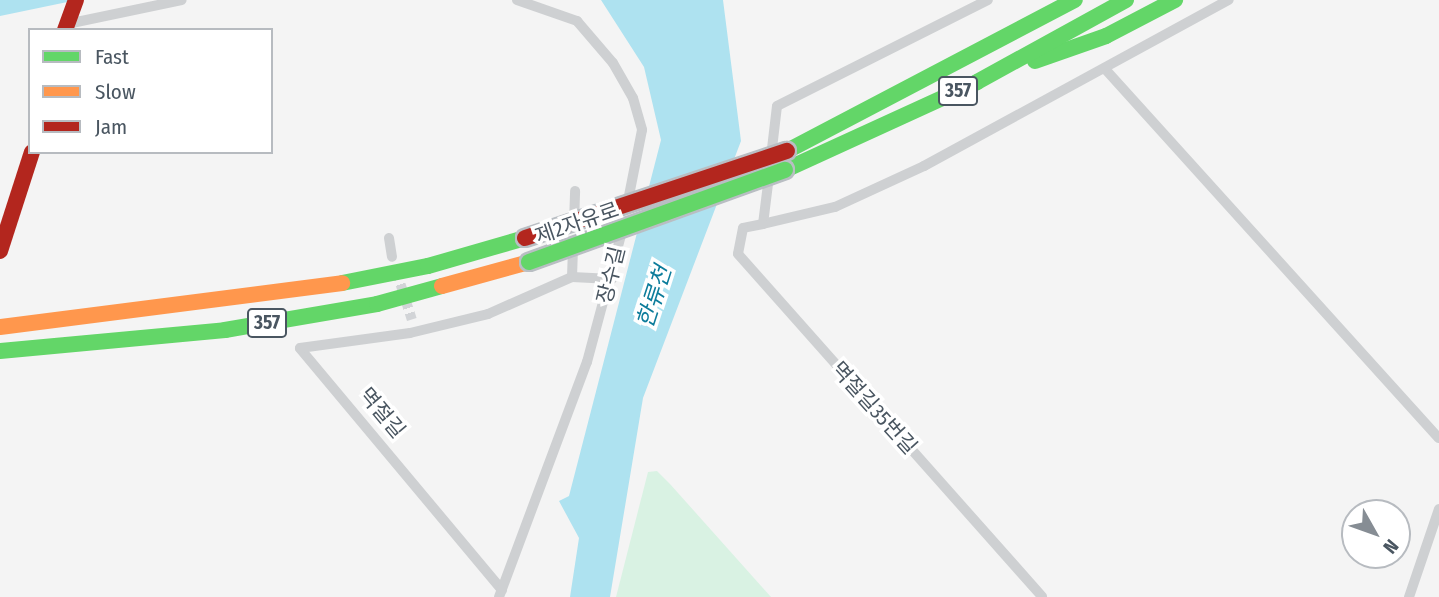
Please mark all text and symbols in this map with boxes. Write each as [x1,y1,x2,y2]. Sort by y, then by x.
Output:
legend [28,28,273,154]
text: Fast [95,44,129,70]
road number: 357 [937,76,979,106]
text: Slow [95,79,136,105]
text: Jam [95,114,127,140]
street label: 제2자유로 [532,197,622,249]
street label: 장수길 [592,244,630,306]
water label: 한류천 [631,263,677,331]
road number: 357 [246,308,288,338]
street label: 멱절길35번길 [826,357,922,459]
street label: 멱절길 [354,383,410,443]
north arrow [1341,499,1411,569]
text: N [1378,535,1403,558]

